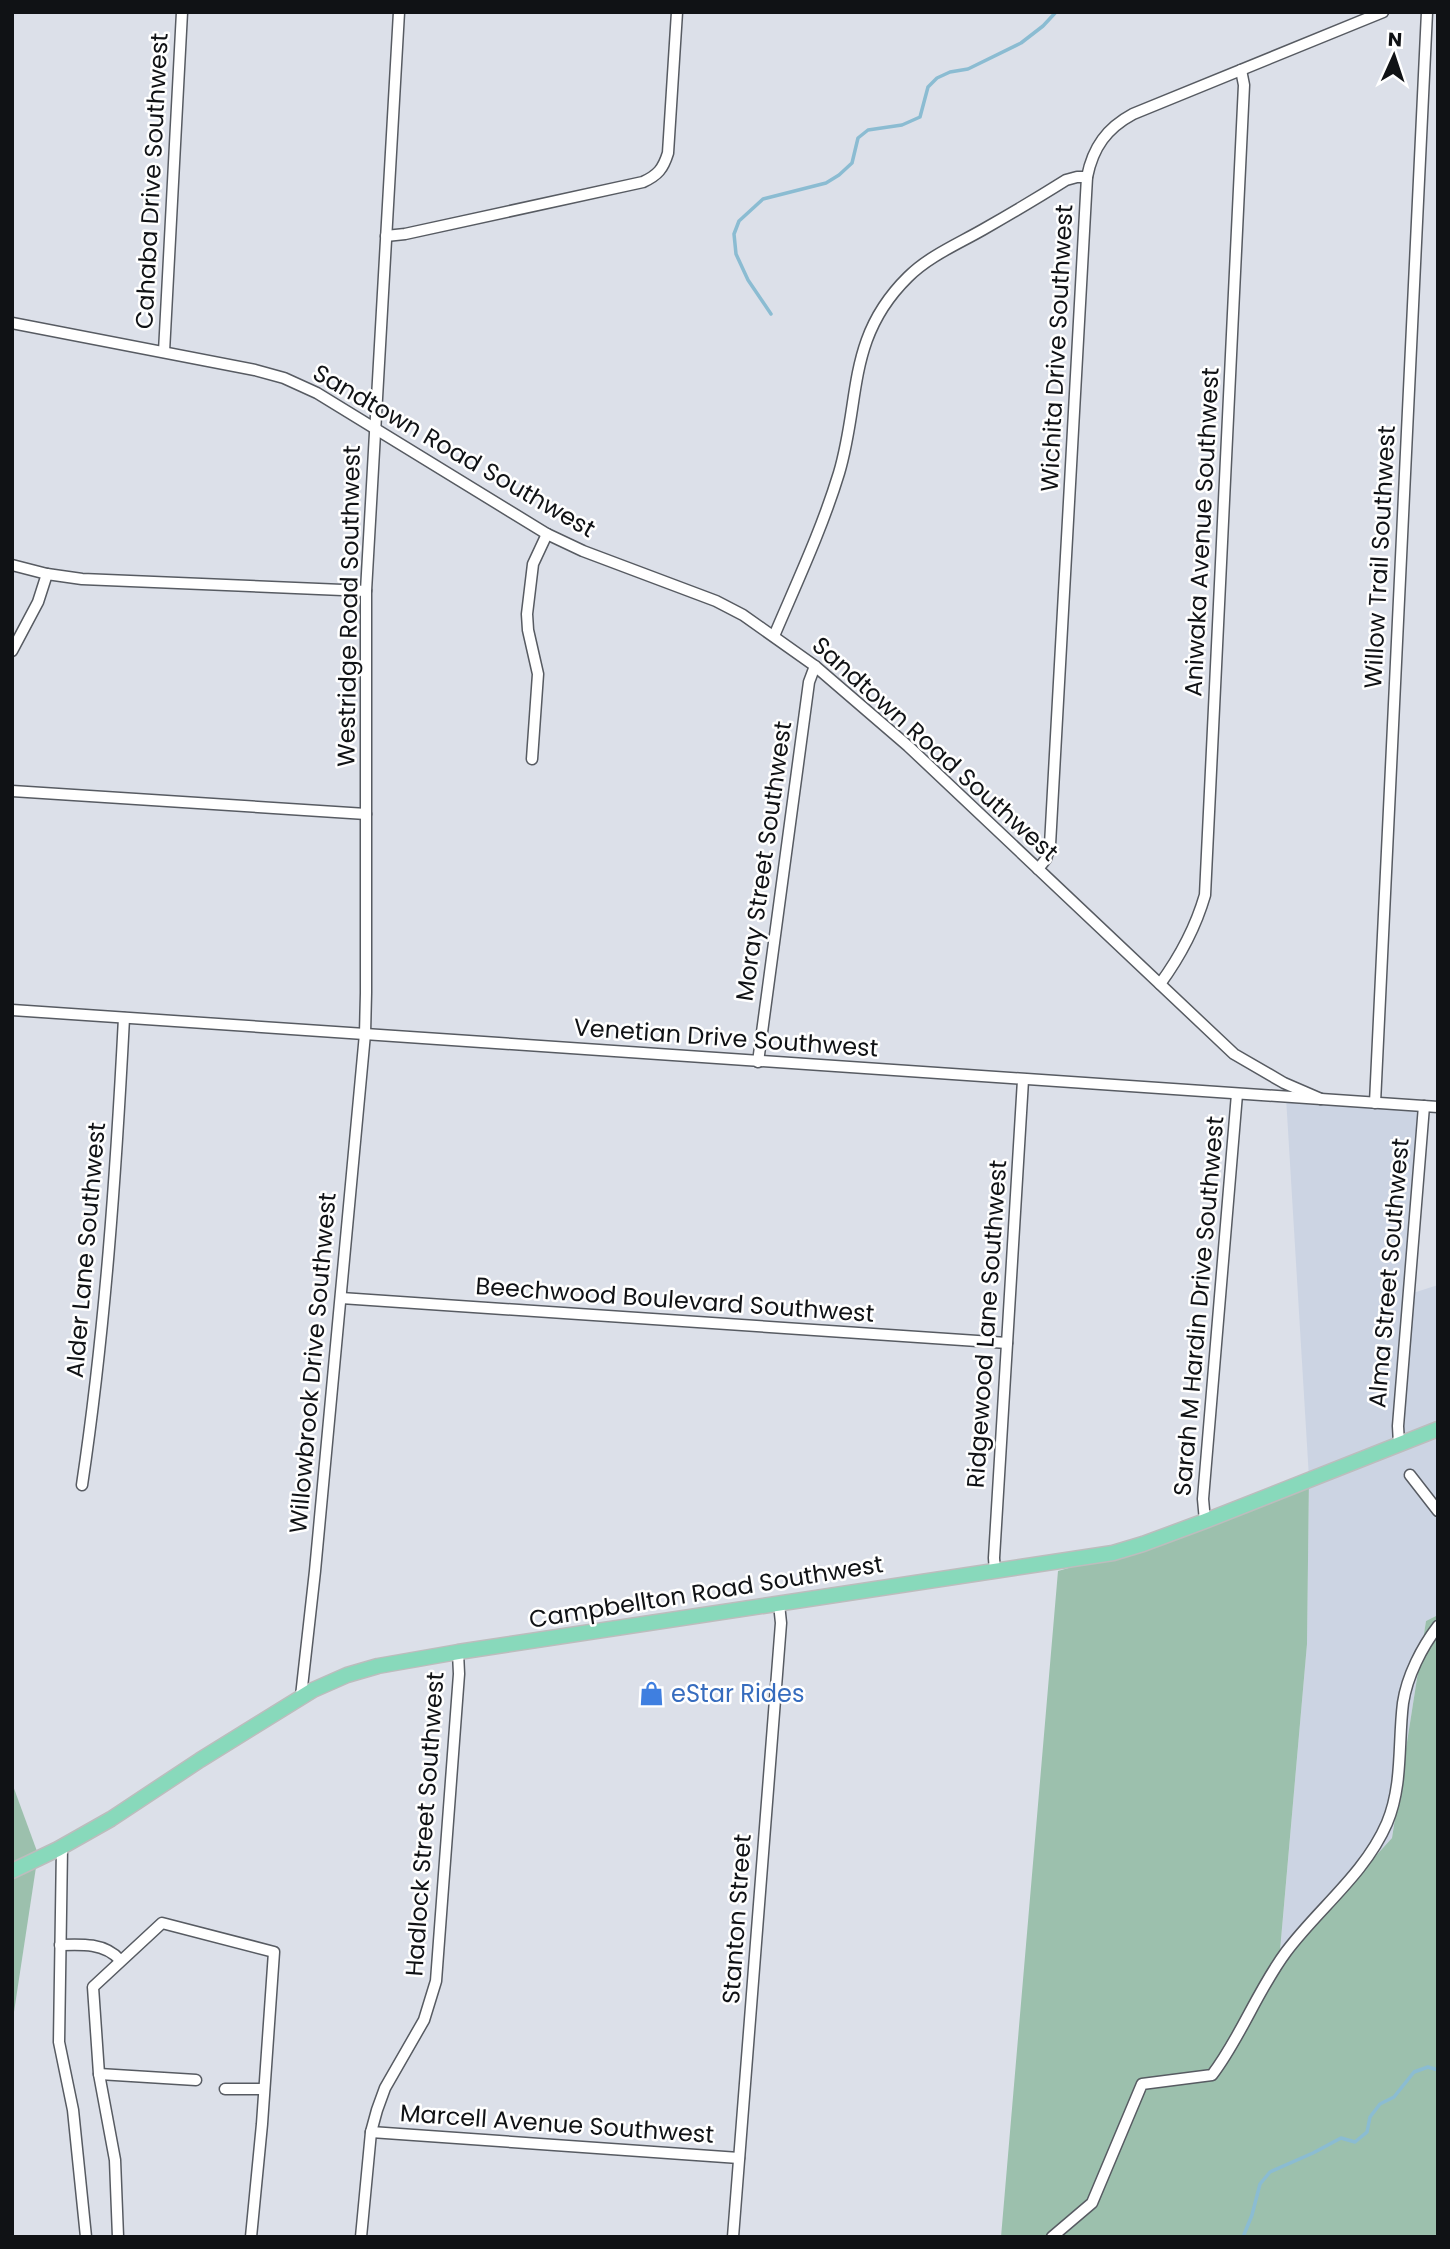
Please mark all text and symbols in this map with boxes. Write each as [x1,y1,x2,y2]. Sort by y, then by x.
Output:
north arrow [1359,21,1429,91]
text: N [1387,26,1403,53]
street label: Cahaba Drive Southwest [127,32,176,330]
street label: Wichita Drive Southwest [1032,203,1081,493]
street label: Sandtown Road Southwest [307,356,601,545]
street label: Aniwaka Avenue Southwest [1176,367,1227,697]
street label: Willow Trail Southwest [1356,424,1403,690]
street label: Westridge Road Southwest [329,445,368,767]
street label: Sandtown Road Southwest [805,629,1066,868]
street label: Moray Street Southwest [728,719,800,1003]
street label: Venetian Drive Southwest [573,1010,879,1065]
street label: Sarah M Hardin Drive Southwest [1165,1115,1232,1497]
street label: Alder Lane Southwest [58,1121,113,1379]
street label: Alma Street Southwest [1360,1137,1417,1409]
street label: Ridgewood Lane Southwest [959,1159,1014,1489]
street label: Willowbrook Drive Southwest [281,1191,344,1535]
street label: Beechwood Boulevard Southwest [475,1269,876,1330]
street label: Campbellton Road Southwest [527,1547,885,1636]
street label: Hadlock Street Southwest [397,1671,452,1977]
place label: eStar Rides [671,1677,804,1710]
shop icon: eStar Rides [637,1680,665,1708]
street label: Stanton Street [714,1833,759,2005]
street label: Marcell Avenue Southwest [399,2096,715,2151]

